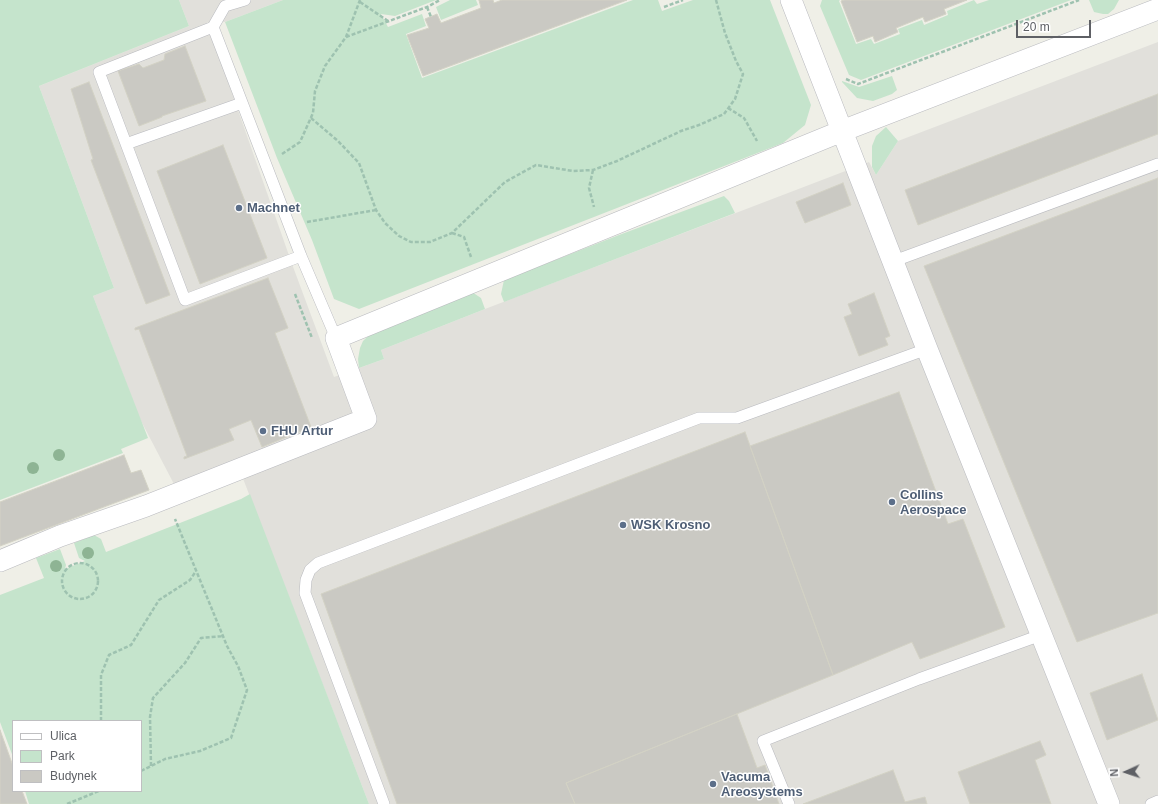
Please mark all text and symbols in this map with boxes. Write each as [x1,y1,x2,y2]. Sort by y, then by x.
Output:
scale bar [1018,12,1093,38]
text: 20 m [1023,20,1050,34]
place label: Machnet [247,200,300,216]
marker: Machnet [234,203,244,213]
place label: FHU Artur [271,423,333,439]
marker: FHU Artur [258,426,268,436]
place label: Collins Aerospace [900,487,966,518]
marker: Collins Aerospace [887,497,897,507]
place label: WSK Krosno [631,517,710,533]
marker: WSK Krosno [618,520,628,530]
legend [12,720,142,792]
text: Ulica [50,729,77,743]
text: Park [50,749,75,763]
north arrow [1106,752,1146,792]
text: N [1108,768,1120,777]
text: Budynek [50,769,97,783]
place label: Vacuma Areosystems [721,769,803,800]
marker: Vacuma Areosystems [708,779,718,789]

